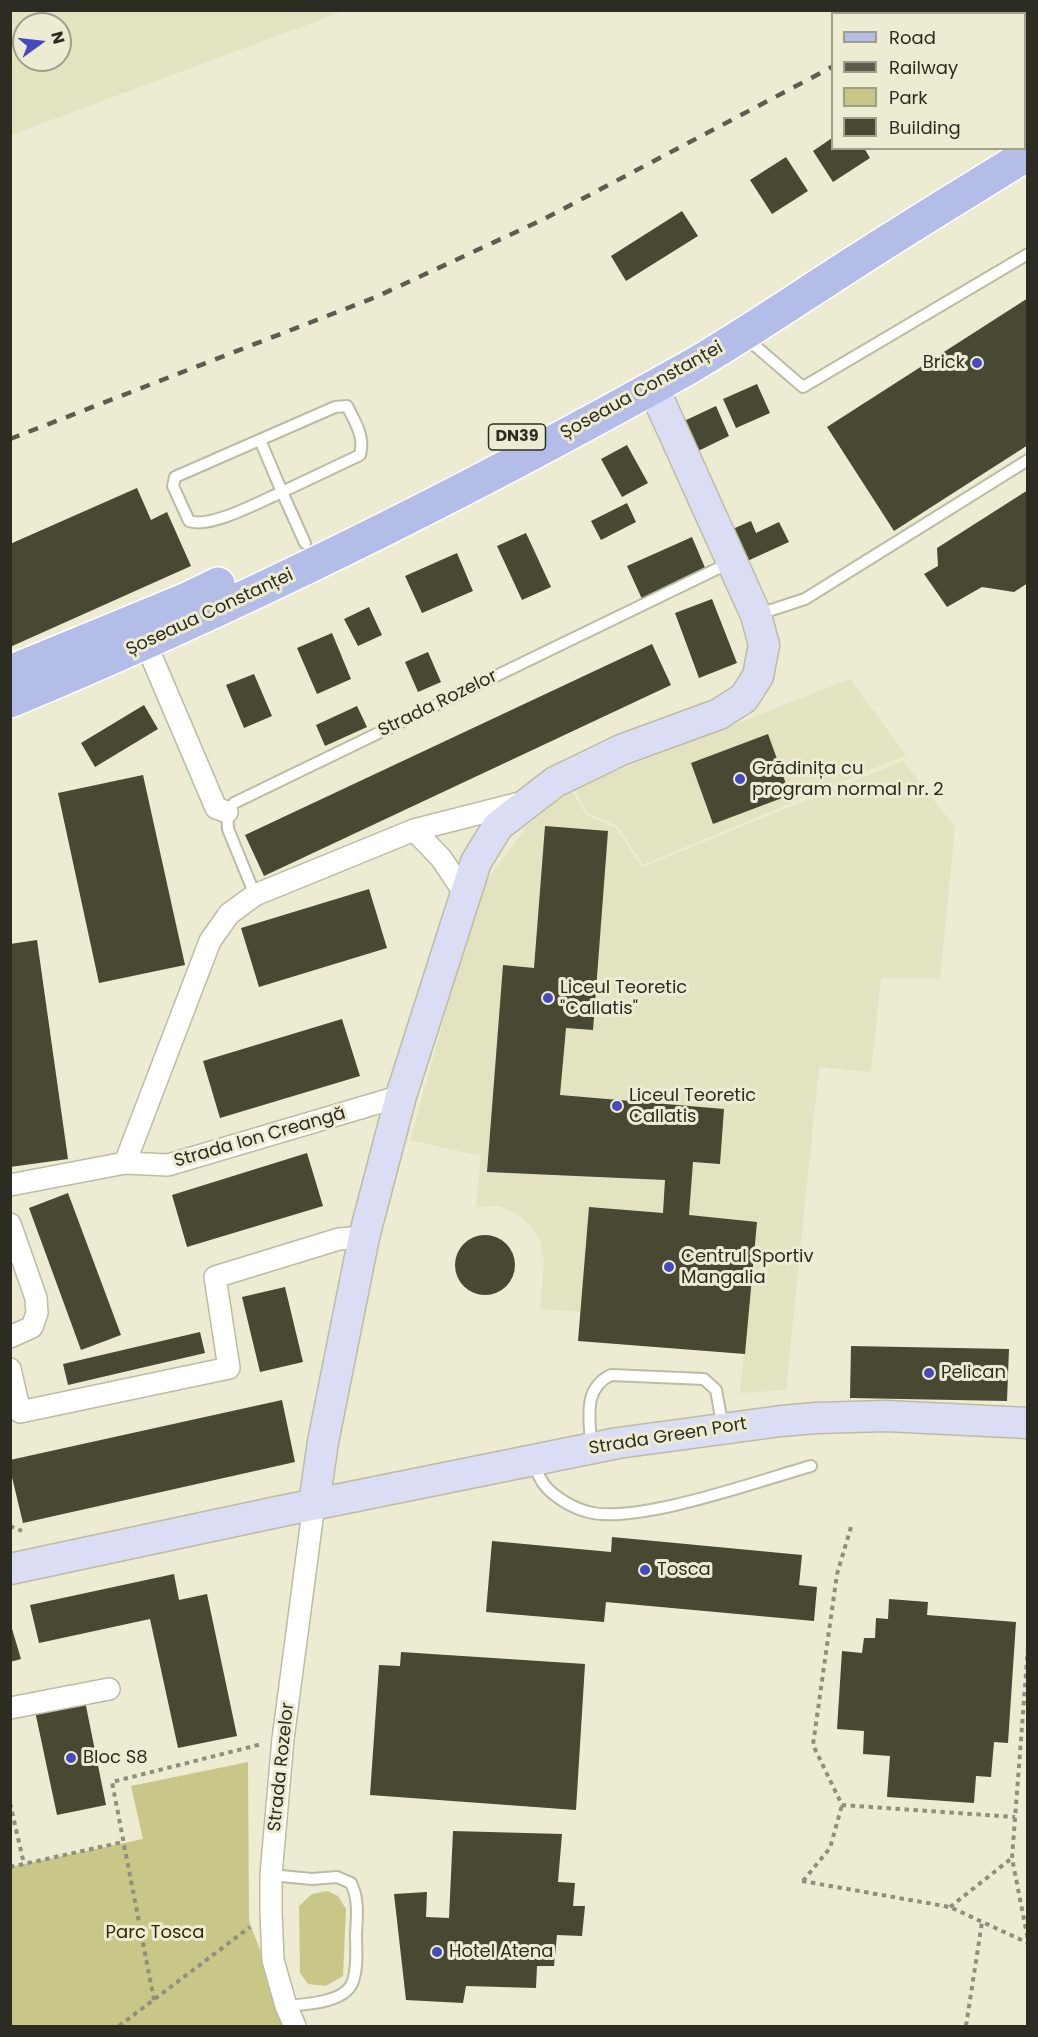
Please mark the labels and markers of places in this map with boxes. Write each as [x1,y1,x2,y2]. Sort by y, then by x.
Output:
place label: Brick [923,352,965,374]
marker: Brick [970,356,984,370]
place label: Grădinița cu program normal nr. 2 [752,758,944,800]
marker: Grădinița cu program normal nr. 2 [733,772,747,786]
place label: Liceul Teoretic "Callatis" [560,977,687,1020]
marker: Liceul Teoretic "Callatis" [541,991,555,1005]
place label: Liceul Teoretic Callatis [629,1085,756,1128]
marker: Liceul Teoretic Callatis [610,1099,624,1113]
place label: Centrul Sportiv Mangalia [681,1246,814,1288]
marker: Centrul Sportiv Mangalia [662,1260,676,1274]
place label: Pelican [941,1362,1006,1384]
marker: Pelican [922,1366,936,1380]
place label: Tosca [657,1559,711,1581]
marker: Tosca [638,1563,652,1577]
place label: Bloc S8 [83,1747,148,1769]
marker: Bloc S8 [64,1751,78,1765]
place label: Hotel Atena [449,1941,553,1963]
marker: Hotel Atena [430,1945,444,1959]

